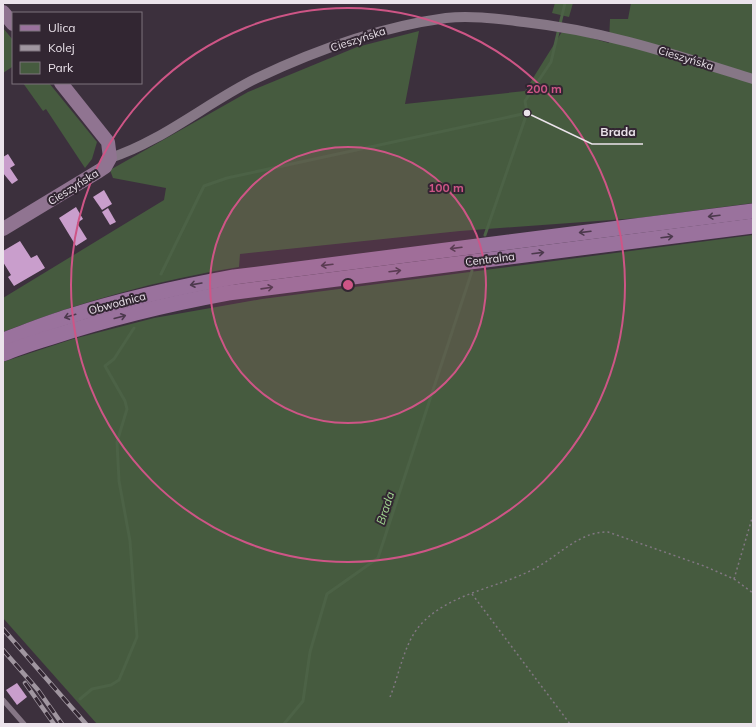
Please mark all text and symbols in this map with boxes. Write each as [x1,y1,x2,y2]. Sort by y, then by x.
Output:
legend [12,12,142,84]
text: Ulica [48,20,76,35]
street label: Cieszyńska [329,24,387,54]
text: Kolej [48,40,75,55]
street label: Cieszyńska [657,43,715,73]
text: Park [48,60,74,75]
text: 200 m [526,81,562,96]
callout: Brada [592,120,643,144]
text: Brada [600,124,636,139]
street label: Cieszyńska [45,166,101,208]
text: 100 m [428,180,464,195]
one-way arrow [708,212,721,220]
one-way arrow [579,228,592,236]
one-way arrow [660,233,673,240]
one-way arrow [450,245,463,252]
street label: Centralna [465,249,515,269]
one-way arrow [531,249,544,257]
one-way arrow [321,261,334,269]
one-way arrow [388,267,401,275]
centre of rings [341,278,355,292]
one-way arrow [190,281,203,289]
one-way arrow [260,284,273,292]
street label: Obwodnica [87,289,147,317]
one-way arrow [63,313,76,320]
one-way arrow [114,313,127,320]
water label: Brada [373,489,397,527]

